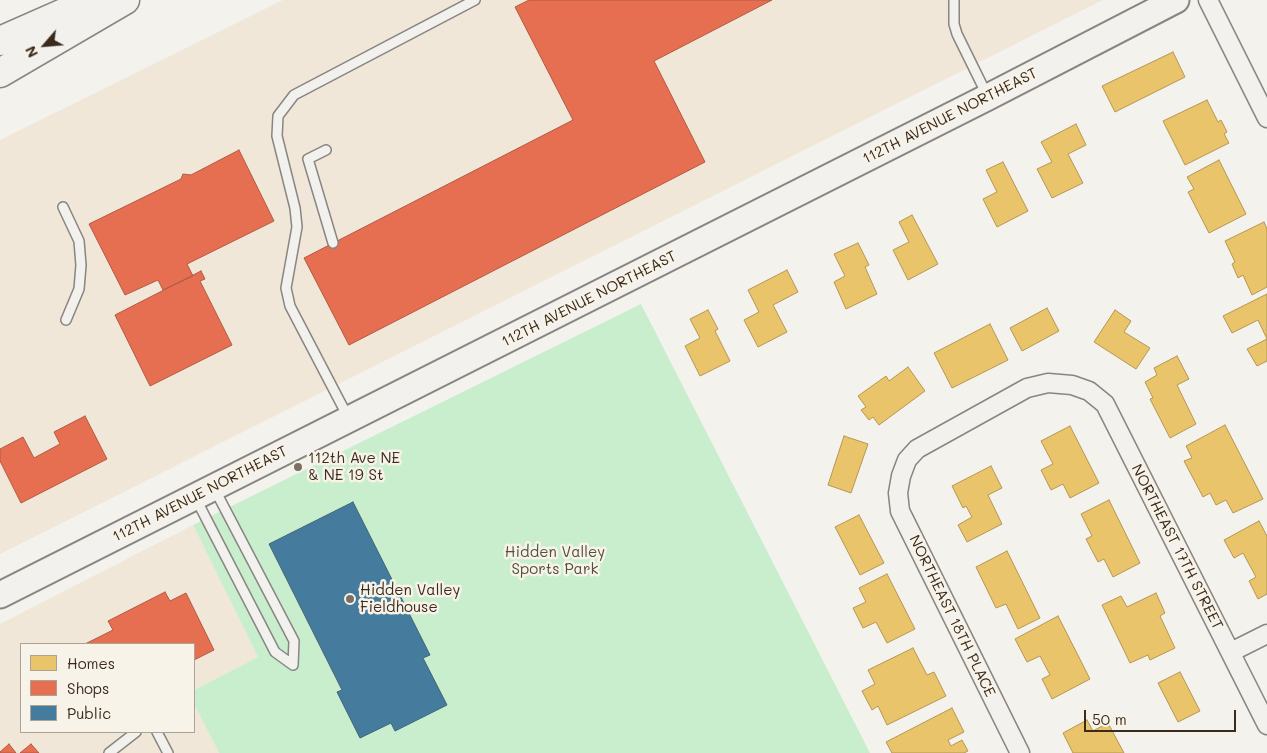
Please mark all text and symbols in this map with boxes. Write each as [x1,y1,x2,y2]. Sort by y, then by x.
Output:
north arrow [20,20,70,70]
text: N [20,43,42,61]
street label: 112TH AVENUE NORTHEAST [860,64,1040,168]
street label: 112TH AVENUE NORTHEAST [499,247,679,351]
street label: 112TH AVENUE NORTHEAST [110,442,290,546]
place label: 112th Ave NE & NE 19 St [308,449,400,484]
marker: 112th Ave NE & NE 19 St [292,461,304,473]
street label: NORTHEAST 17TH STREET [1127,461,1227,633]
street label: NORTHEAST 18TH PLACE [905,532,999,700]
park label: Hidden Valley Sports Park [505,543,605,578]
place label: Hidden Valley Fieldhouse [360,581,460,616]
marker: Hidden Valley Fieldhouse [344,593,356,605]
legend [20,643,195,733]
text: Homes [67,653,115,673]
text: Shops [67,678,109,698]
scale bar [1087,700,1240,732]
text: Public [67,703,111,723]
text: 50 m [1092,709,1127,729]

